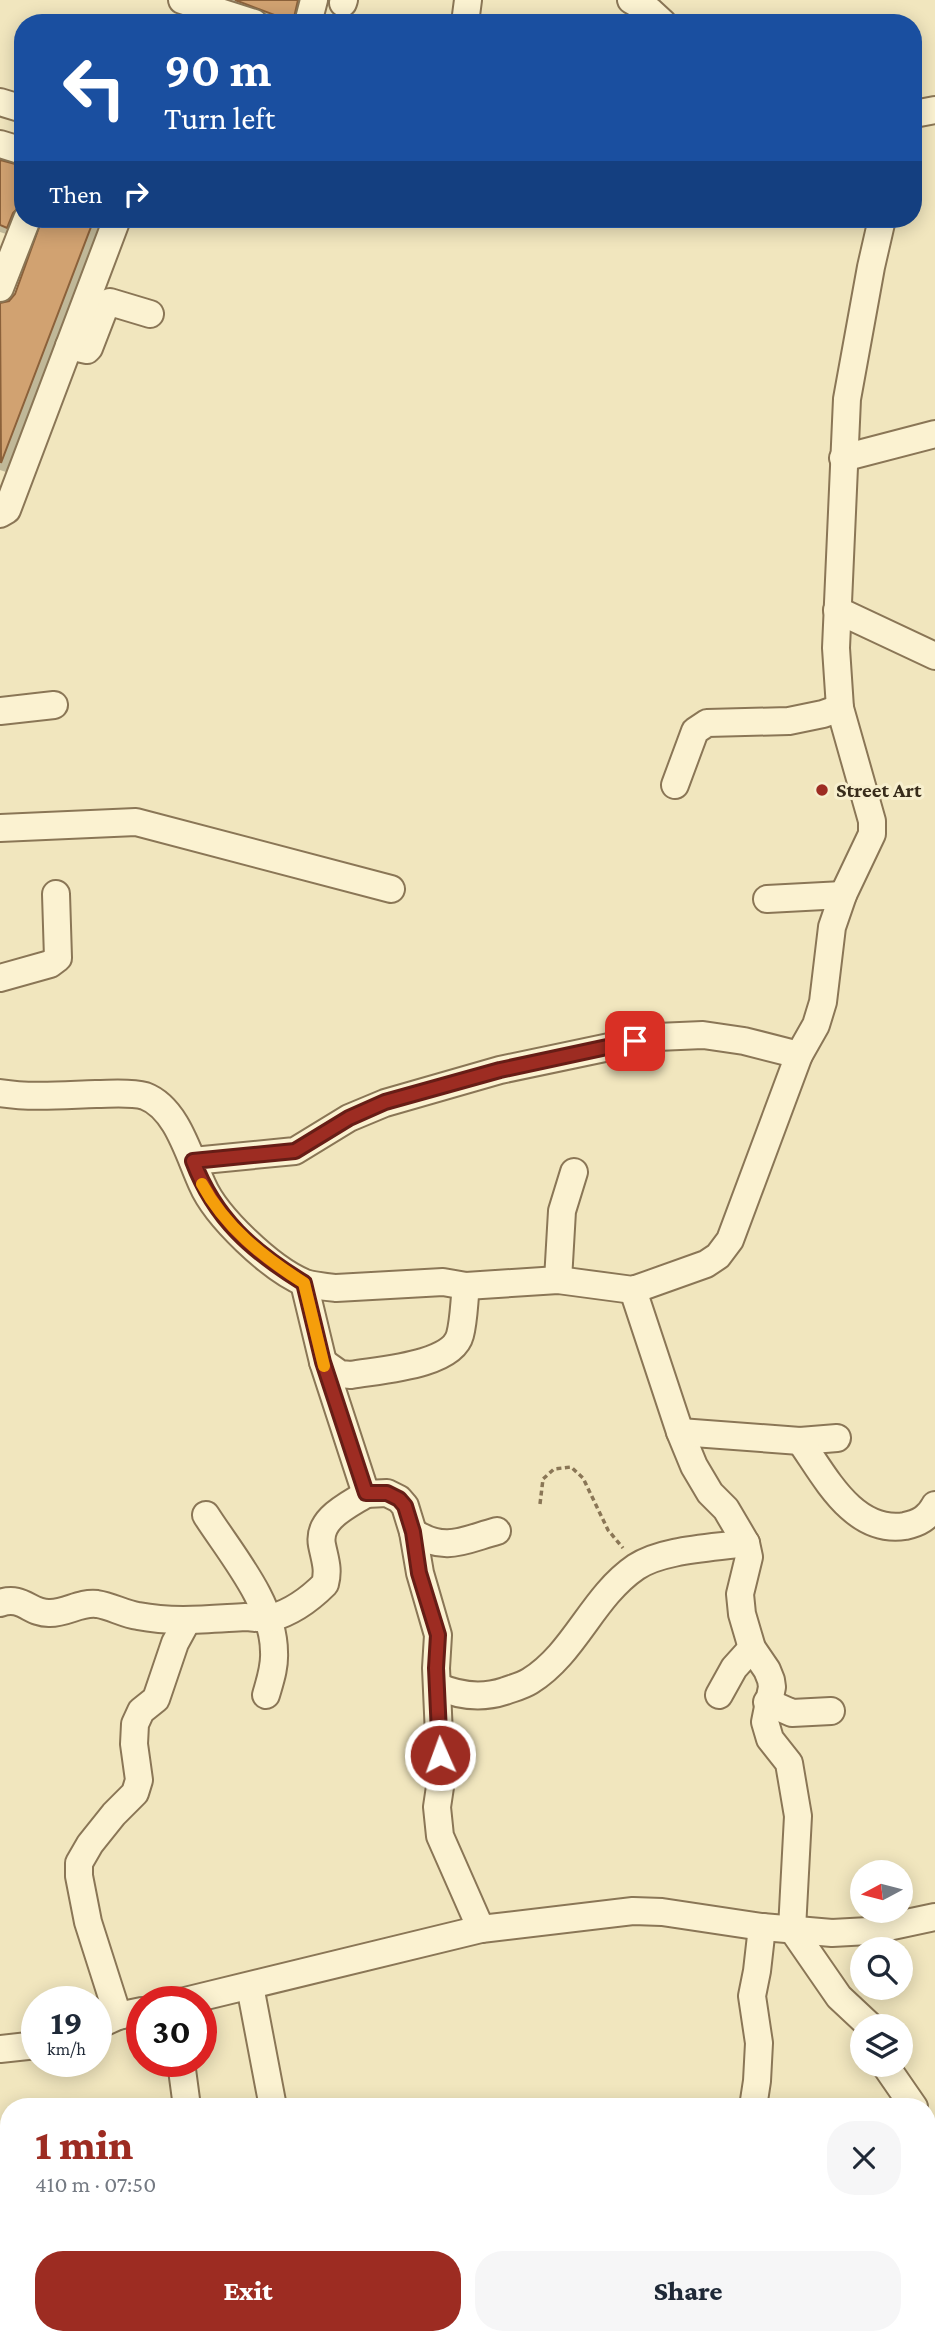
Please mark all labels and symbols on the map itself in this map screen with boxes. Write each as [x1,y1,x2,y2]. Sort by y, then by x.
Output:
place label: Street Art [836,778,922,802]
marker: Street Art [814,782,830,798]
pin [605,1011,665,1071]
position arrow [403,1718,477,1792]
north arrow [850,1860,914,1923]
speed limit sign: 30 [126,1986,217,2077]

